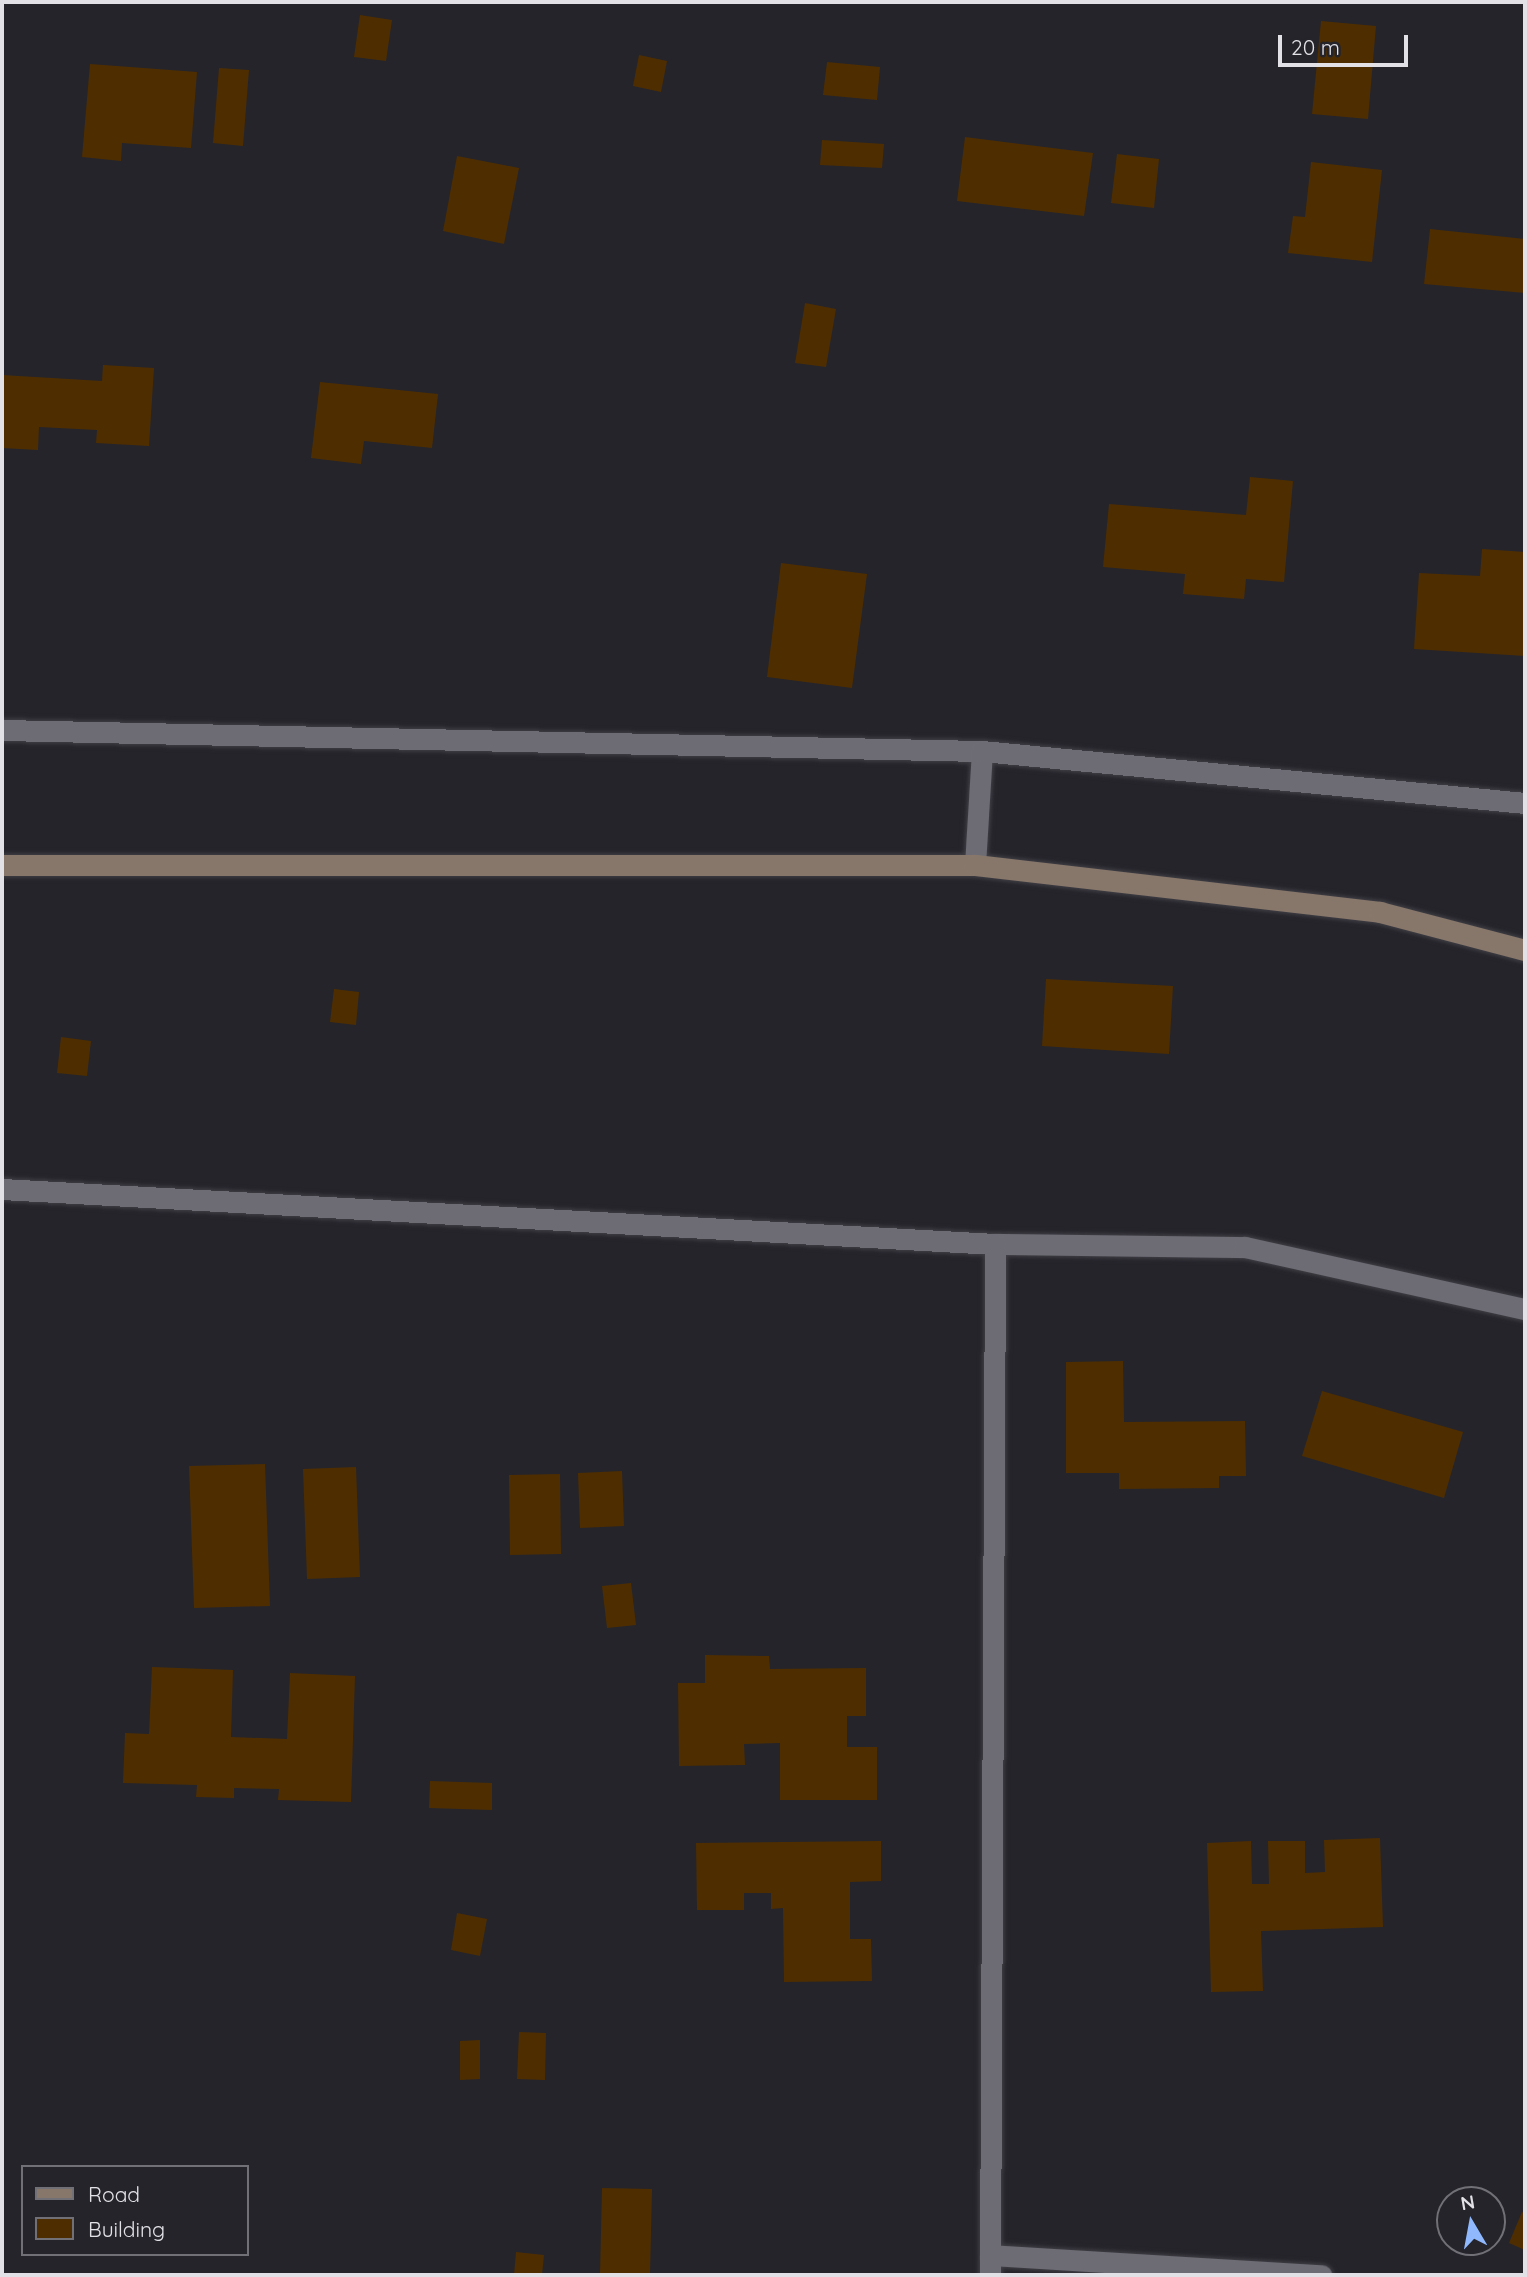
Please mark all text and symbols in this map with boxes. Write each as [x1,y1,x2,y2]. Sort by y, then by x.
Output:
scale bar [1282,21,1412,65]
text: 20 m [1291,34,1340,60]
legend [21,2165,248,2256]
text: Road [88,2181,140,2207]
north arrow [1436,2186,1506,2256]
text: N [1459,2189,1477,2215]
text: Building [88,2216,165,2242]

